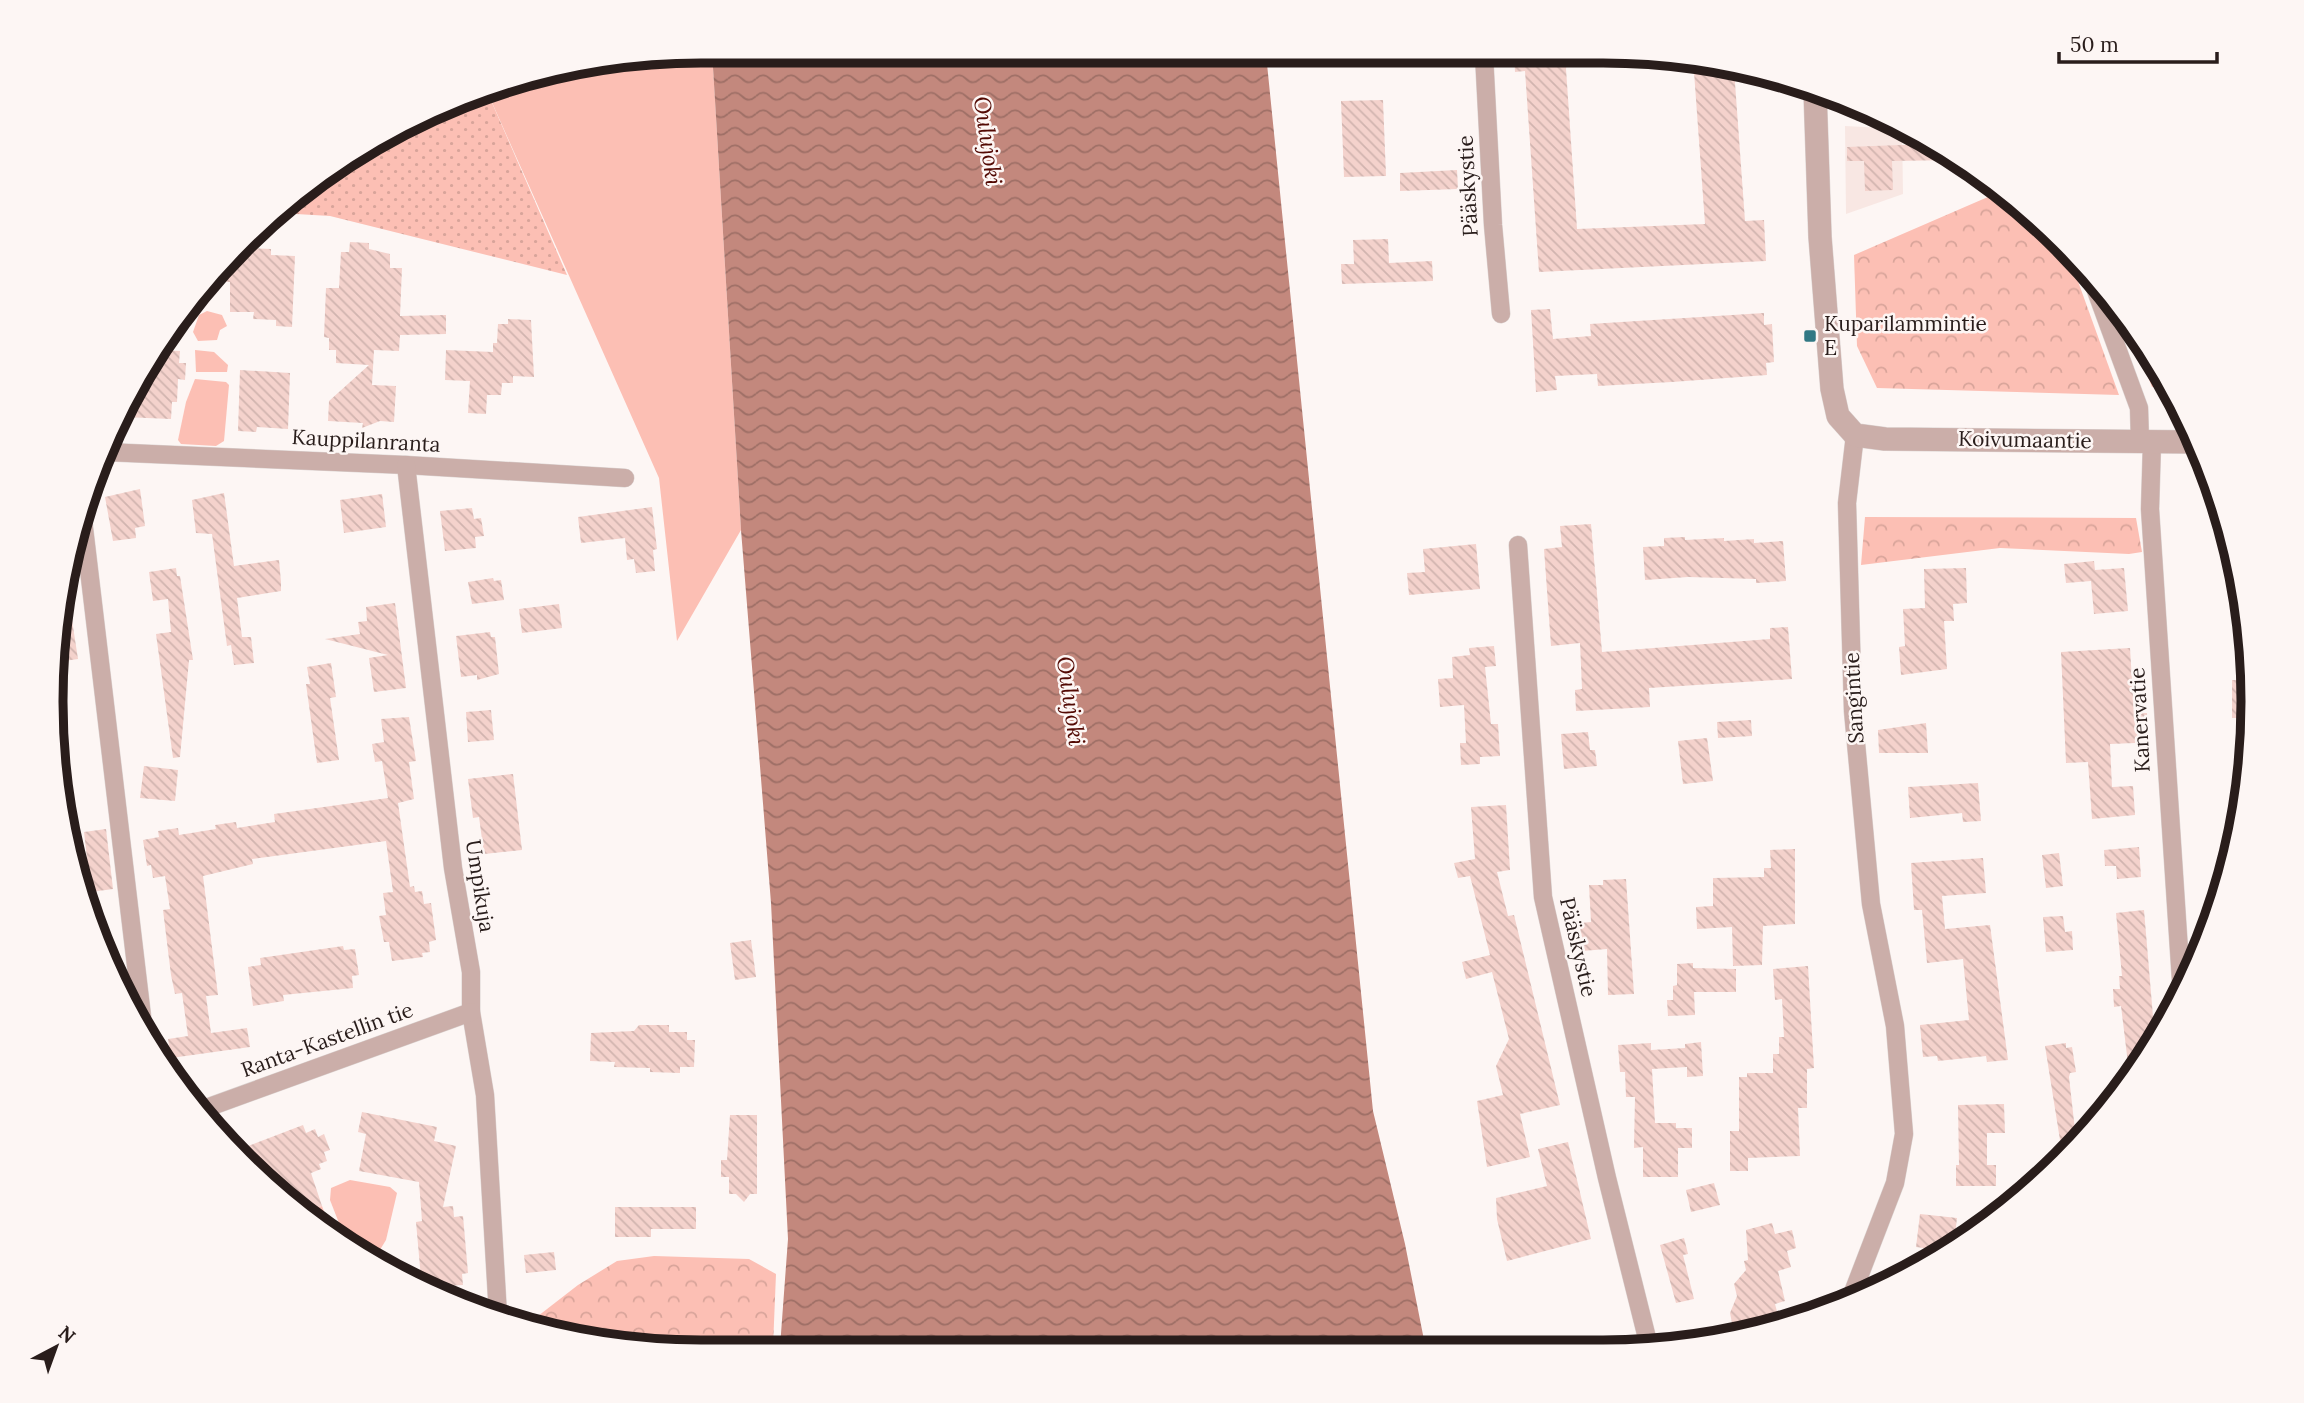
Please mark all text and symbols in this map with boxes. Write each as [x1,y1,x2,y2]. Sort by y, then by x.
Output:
scale bar [2059,21,2216,65]
text: 50 m [2070,31,2119,58]
water label: Oulujoki [968,94,1009,188]
street label: Pääskystie [1451,135,1484,237]
place label: Kuparilammintie E [1824,310,1987,361]
marker: Kuparilammintie E [1802,328,1818,344]
street label: Kauppilanranta [291,423,441,458]
street label: Koivumaantie [1958,425,2092,454]
street label: Sangintie [1838,652,1869,744]
water label: Oulujoki [1051,654,1092,748]
street label: Kanervatie [2123,667,2156,773]
street label: Umpikuja [460,838,501,934]
street label: Pääskystie [1554,894,1603,999]
street label: Ranta-Kastellin tie [237,996,416,1083]
north arrow [21,1312,91,1382]
text: N [54,1320,81,1348]

